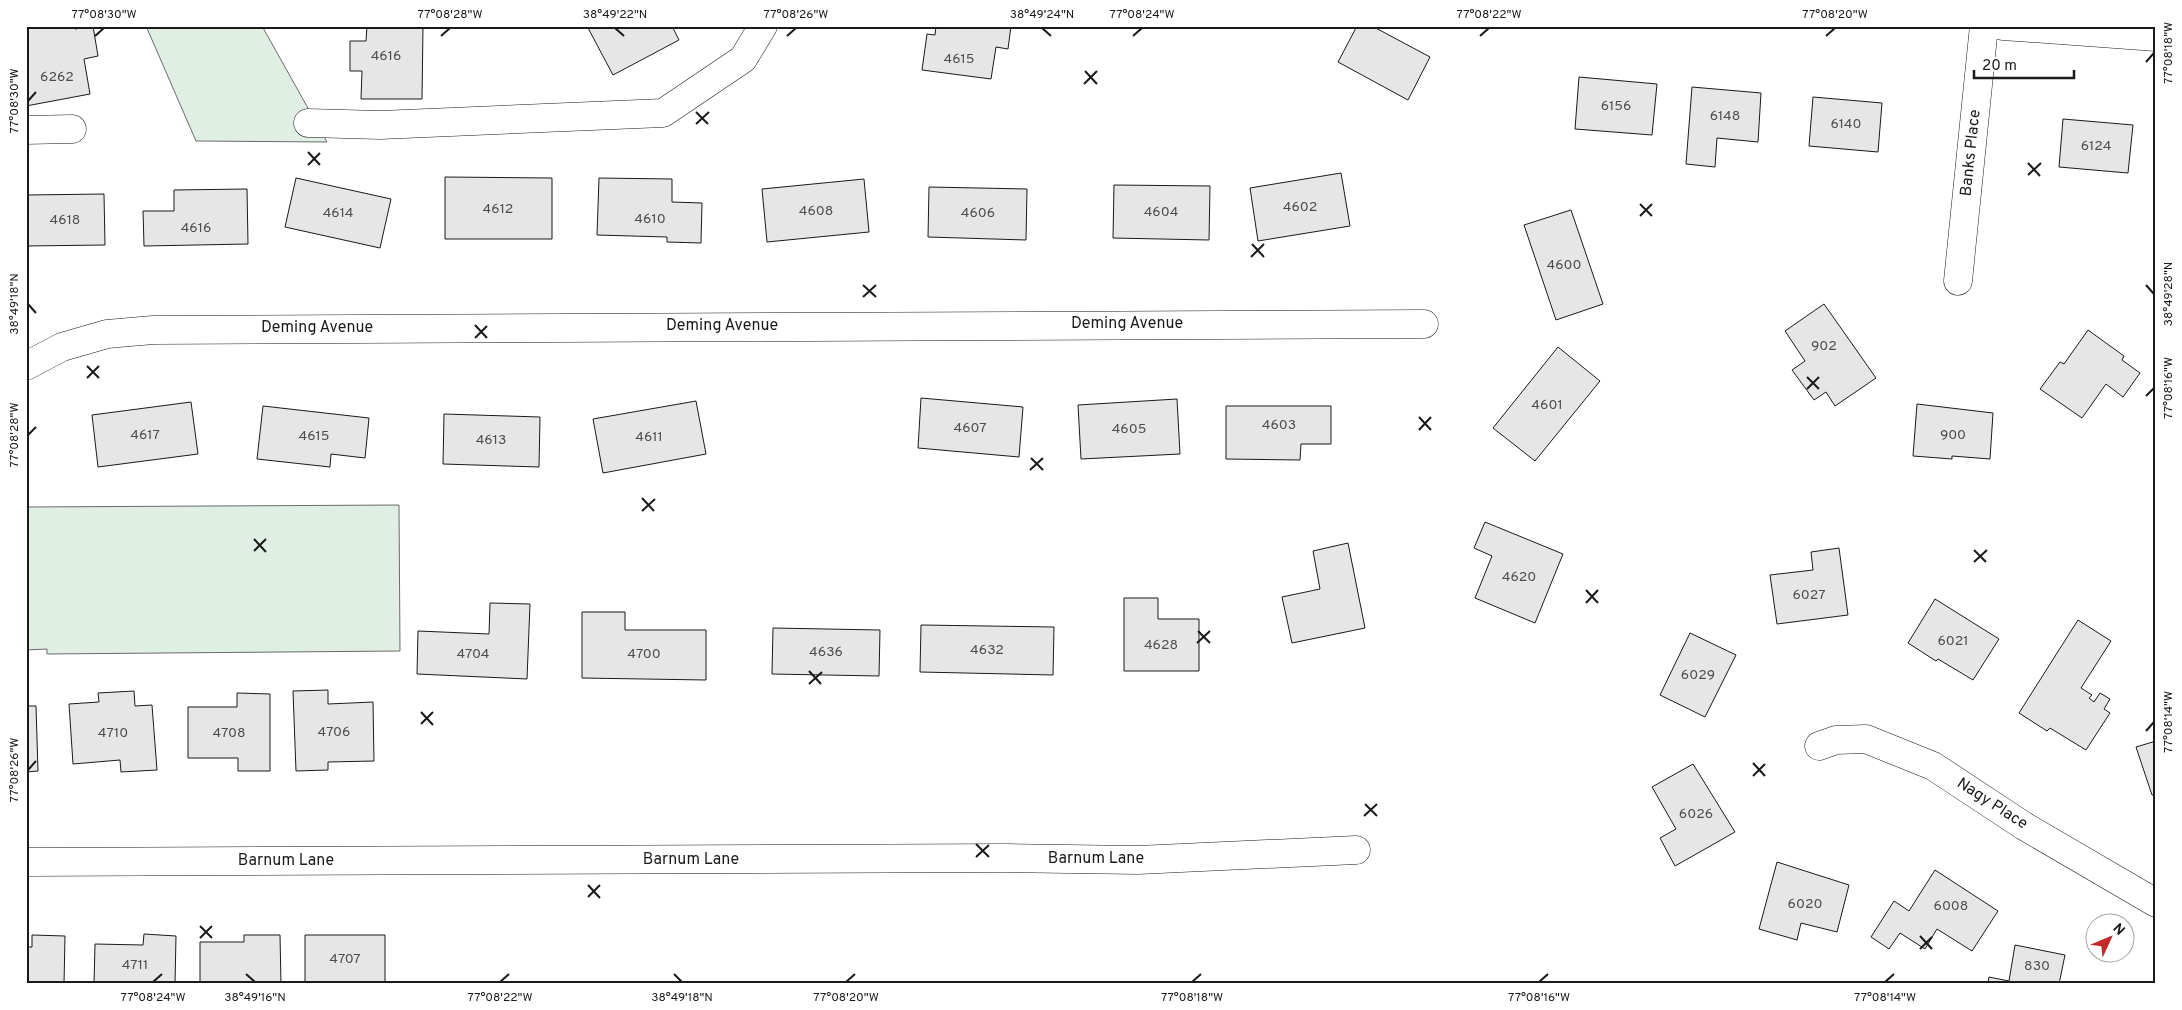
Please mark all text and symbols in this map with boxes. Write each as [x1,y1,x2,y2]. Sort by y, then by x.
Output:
text: 77°08'30"W [71,7,137,23]
text: 77°08'28"W [417,7,483,23]
text: 38°49'22"N [583,7,647,23]
text: 77°08'26"W [764,7,828,23]
text: 38°49'24"N [1010,7,1074,23]
text: 77°08'24"W [1109,7,1175,23]
text: 77°08'22"W [1456,7,1522,23]
text: 77°08'20"W [1802,7,1868,23]
text: 77°08'18"W [2161,22,2177,84]
house number: 4616 [371,48,401,65]
scale bar [1974,48,2074,80]
house number: 4615 [944,51,974,68]
text: 20 m [1982,57,2017,76]
text: 77°08'30"W [7,68,23,134]
house number: 6262 [40,69,74,86]
house number: 6156 [1601,98,1631,115]
house number: 6148 [1710,108,1740,125]
street label: Banks Place [1956,109,1986,197]
house number: 6140 [1831,116,1861,133]
house number: 6124 [2081,138,2111,155]
house number: 4602 [1283,199,1317,216]
house number: 4612 [483,201,513,218]
house number: 4608 [799,203,833,220]
house number: 4604 [1144,204,1178,221]
house number: 4614 [323,205,353,222]
house number: 4606 [961,205,995,222]
house number: 4610 [634,211,666,228]
house number: 4618 [50,212,80,229]
house number: 4616 [181,220,211,237]
house number: 4600 [1547,257,1581,274]
text: 38°49'28"N [2161,262,2177,326]
text: 38°49'18"N [7,273,23,335]
street label: Deming Avenue [1071,314,1183,334]
street label: Deming Avenue [666,316,778,336]
street label: Deming Avenue [261,318,373,338]
house number: 902 [1811,338,1837,355]
text: 77°08'16"W [2161,357,2177,419]
house number: 4601 [1531,397,1563,414]
text: 77°08'28"W [7,402,23,468]
house number: 4603 [1262,417,1296,434]
house number: 4607 [954,420,986,437]
house number: 4605 [1112,421,1146,438]
house number: 4617 [130,427,160,444]
house number: 900 [1940,427,1966,444]
house number: 4615 [299,428,329,445]
house number: 4611 [635,429,663,446]
house number: 4613 [476,432,506,449]
house number: 4620 [1502,569,1536,586]
house number: 6027 [1792,587,1826,604]
house number: 6021 [1937,633,1969,650]
house number: 4628 [1144,637,1178,654]
house number: 4632 [970,642,1004,659]
house number: 4636 [809,644,843,661]
house number: 4704 [456,646,490,663]
house number: 4700 [627,646,661,663]
house number: 6029 [1681,667,1715,684]
text: 77°08'14"W [2161,691,2177,753]
house number: 4706 [318,724,350,741]
house number: 4710 [98,725,128,742]
house number: 4708 [213,725,245,742]
text: 77°08'26"W [7,738,23,802]
street label: Nagy Place [1953,774,2031,834]
house number: 6026 [1679,806,1713,823]
street label: Barnum Lane [1048,849,1144,869]
street label: Barnum Lane [643,850,739,870]
street label: Barnum Lane [238,851,334,871]
house number: 6020 [1788,896,1822,913]
house number: 6008 [1934,898,1968,915]
north arrow [2084,912,2134,962]
text: N [2109,920,2128,940]
house number: 4707 [329,951,361,968]
house number: 4711 [122,957,148,974]
house number: 830 [2024,958,2050,975]
text: 77°08'24"W [120,990,186,1006]
text: 38°49'16"N [224,990,286,1006]
text: 77°08'22"W [467,990,533,1006]
text: 38°49'18"N [651,990,713,1006]
text: 77°08'20"W [813,990,879,1006]
text: 77°08'18"W [1161,990,1223,1006]
text: 77°08'16"W [1508,990,1570,1006]
text: 77°08'14"W [1854,990,1916,1006]

